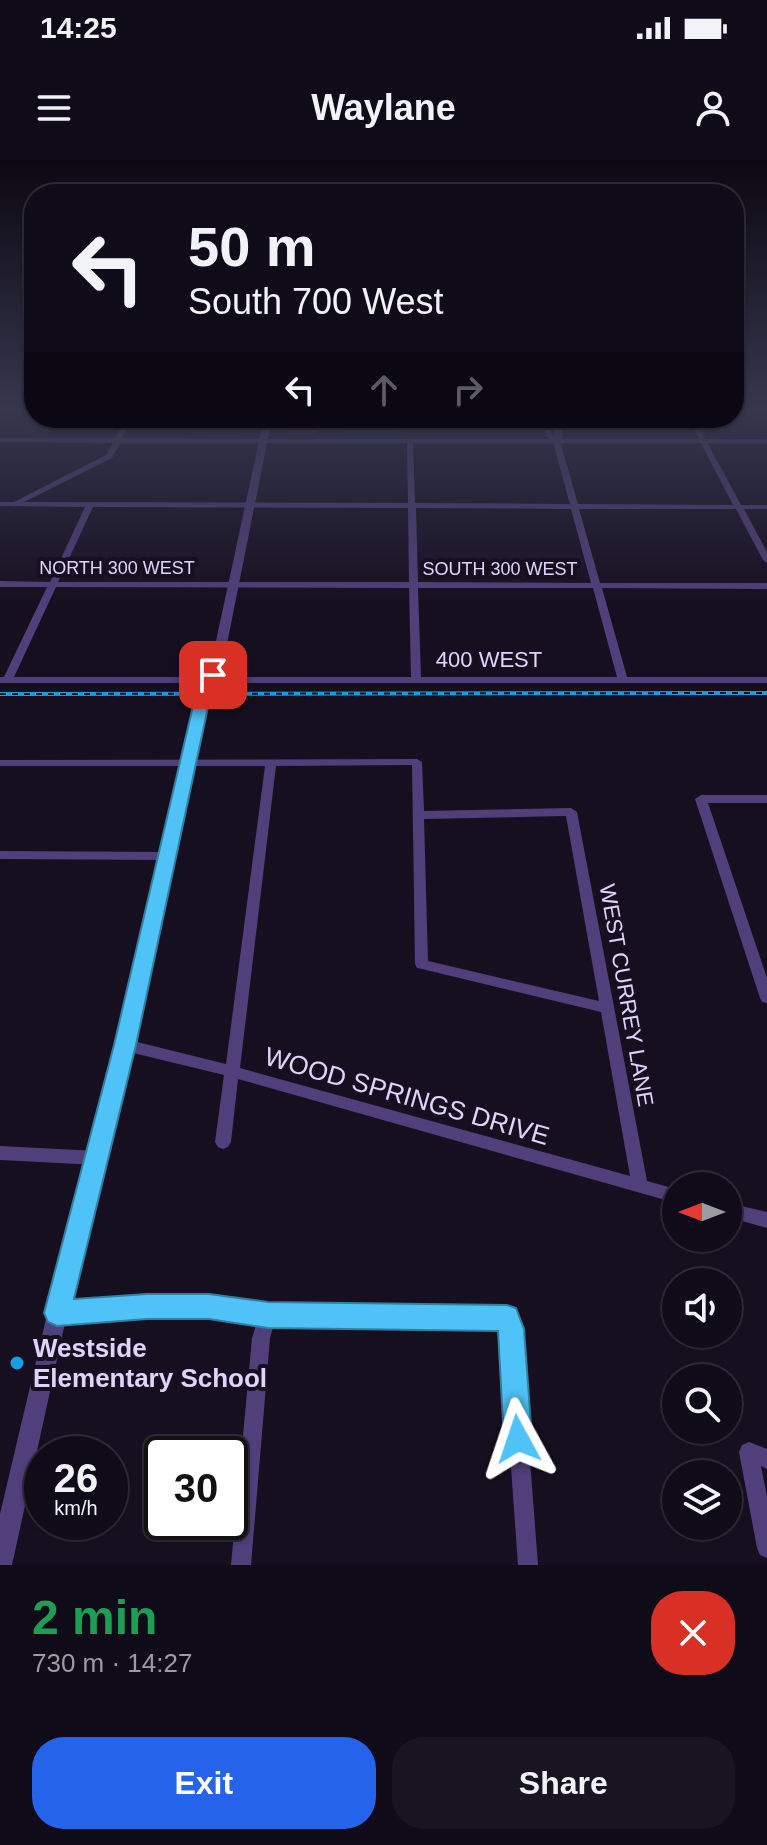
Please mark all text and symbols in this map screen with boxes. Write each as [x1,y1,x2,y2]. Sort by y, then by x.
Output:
text: 14:25 [40,11,117,44]
icon: menu [32,86,76,130]
icon: person [691,86,735,130]
text: Waylane [311,87,456,128]
text: 50 m [188,215,316,278]
icon: left [56,216,160,320]
text: South 700 West [188,281,444,322]
icon: left [278,368,322,412]
icon: ahead [362,368,406,412]
icon: right [446,368,490,412]
street label: NORTH 300 WEST [39,558,195,578]
street label: SOUTH 300 WEST [422,559,578,579]
pin [179,641,247,709]
street label: 400 WEST [436,647,542,672]
icon: arrive [191,653,235,697]
street label: WEST CURREY LANE [595,882,658,1108]
street label: WOOD SPRINGS DRIVE [261,1041,553,1151]
north arrow [662,1172,742,1252]
map controls [662,1172,742,1540]
button: sound [662,1268,742,1348]
place label: Westside Elementary School [33,1333,267,1393]
marker: Westside Elementary School [8,1354,26,1372]
button: search [662,1364,742,1444]
position arrow [476,1397,560,1481]
speed limit sign: 30 [144,1436,248,1540]
text: 26 [54,1456,98,1500]
button: layers [662,1460,742,1540]
text: km/h [54,1497,98,1519]
text: 2 min [32,1591,157,1644]
button: close [651,1591,735,1675]
text: 730 m · 14:27 [32,1648,192,1678]
button: Exit [32,1737,376,1829]
button: Share [392,1737,735,1829]

